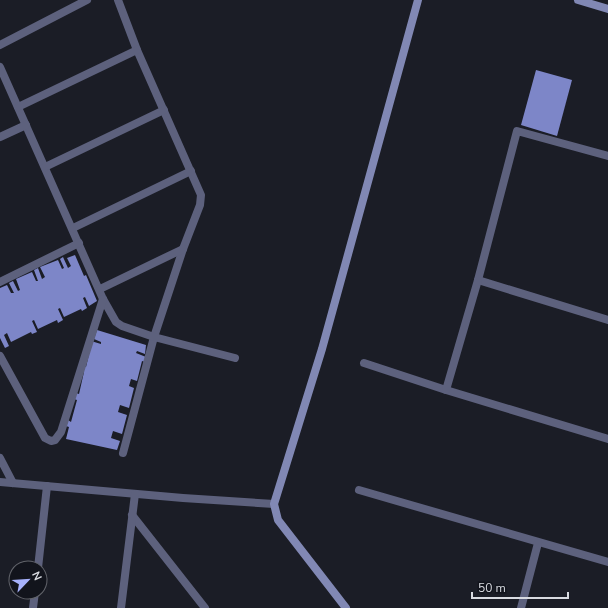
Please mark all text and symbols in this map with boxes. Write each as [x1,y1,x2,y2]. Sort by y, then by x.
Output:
north arrow [8,560,48,600]
text: N [28,569,45,583]
scale bar [472,574,568,600]
text: 50 m [478,580,506,596]

